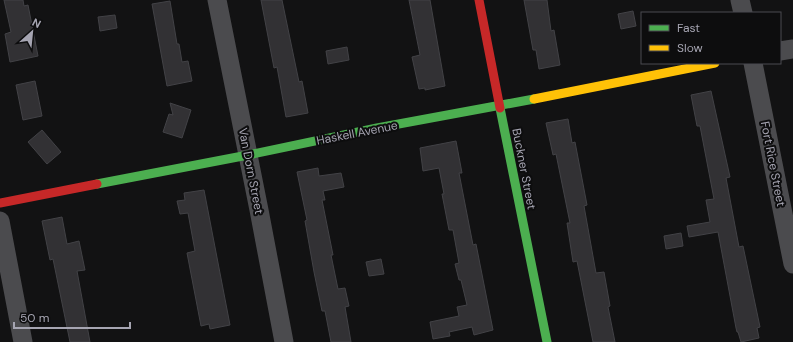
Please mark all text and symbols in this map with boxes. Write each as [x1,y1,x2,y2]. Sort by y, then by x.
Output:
north arrow [12,12,52,52]
legend [641,12,781,64]
text: N [30,15,43,31]
text: Fast [677,20,700,36]
text: Slow [677,40,703,56]
street label: Haskell Avenue [315,117,399,149]
street label: Fort Rice Street [757,120,789,208]
street label: Van Dorn Street [235,126,267,216]
street label: Buckner Street [508,127,540,211]
scale bar [14,304,130,330]
text: 50 m [20,310,49,326]

